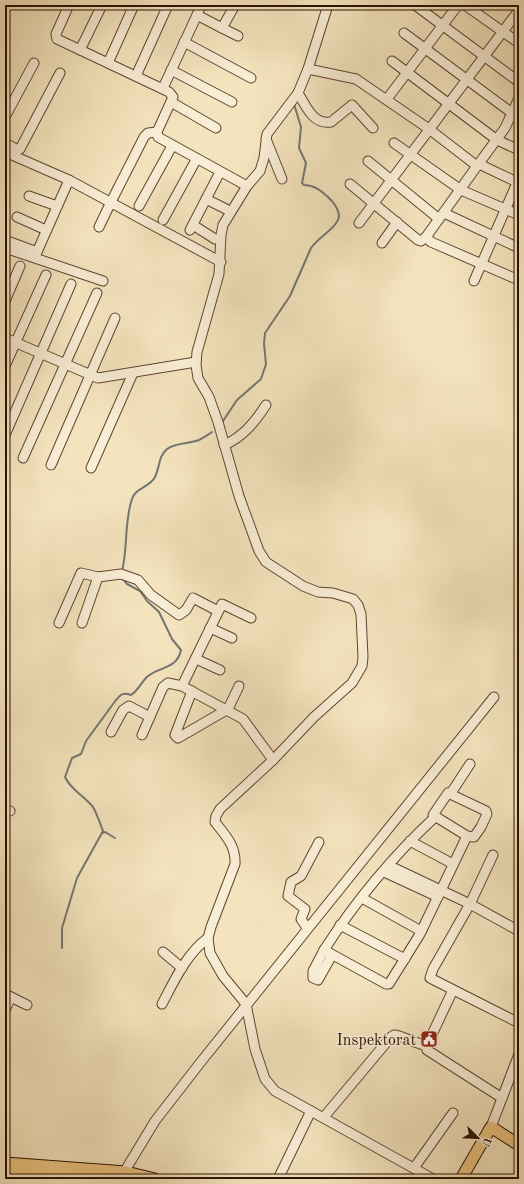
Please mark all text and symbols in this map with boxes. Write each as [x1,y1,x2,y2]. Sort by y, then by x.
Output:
public building icon: Inspektorat [419,1029,439,1049]
place label: Inspektorat [337,1033,416,1049]
north arrow [458,1118,498,1158]
text: U [479,1135,493,1148]

